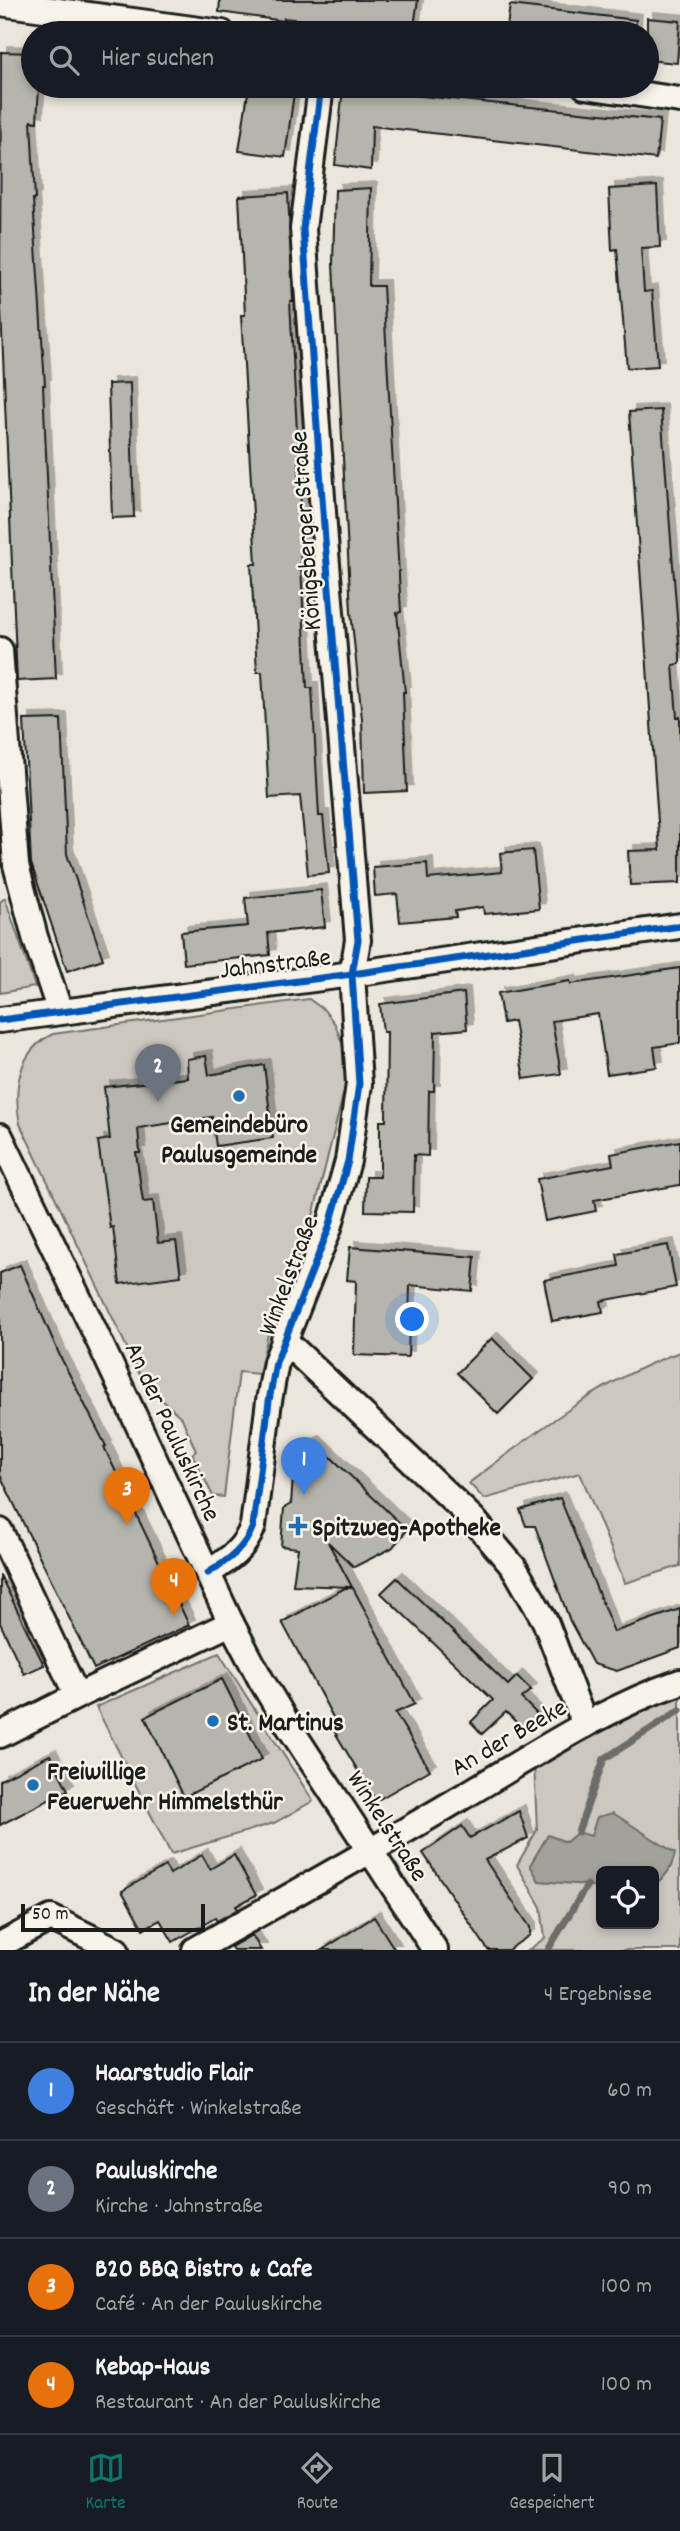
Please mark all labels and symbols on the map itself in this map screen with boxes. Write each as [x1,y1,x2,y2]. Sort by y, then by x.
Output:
street label: Königsberger Straße [282,430,333,632]
street label: Jahnstraße [218,940,333,991]
pin: 2 [135,1044,181,1102]
marker: Gemeindebüro Paulusgemeinde [231,1088,247,1104]
place label: Gemeindebüro Paulusgemeinde [161,1108,317,1175]
street label: Winkelstraße [250,1211,330,1342]
your location [395,1302,429,1336]
street label: An der Pauluskirche [113,1337,229,1528]
pin: 1 [281,1437,327,1495]
pin: 3 [104,1467,150,1525]
place label: Spitzweg-Apotheke [312,1511,501,1548]
marker: Spitzweg-Apotheke [290,1518,306,1534]
pin: 4 [151,1558,197,1616]
street label: An der Beeke [445,1691,575,1787]
place label: St. Martinus [227,1706,344,1743]
marker: St. Martinus [205,1713,221,1729]
place label: Freiwillige Feuerwehr Himmelsthür [47,1755,283,1822]
street label: Winkelstraße [336,1764,436,1890]
marker: Freiwillige Feuerwehr Himmelsthür [25,1777,41,1793]
scale bar [21,1901,205,1933]

